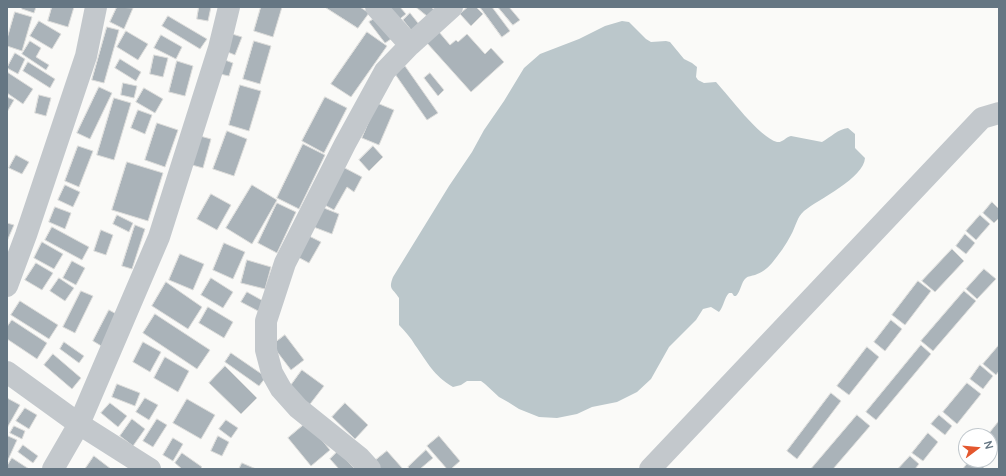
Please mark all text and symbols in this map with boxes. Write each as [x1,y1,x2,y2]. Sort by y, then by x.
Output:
north arrow [958,428,998,468]
text: N [981,439,997,451]

